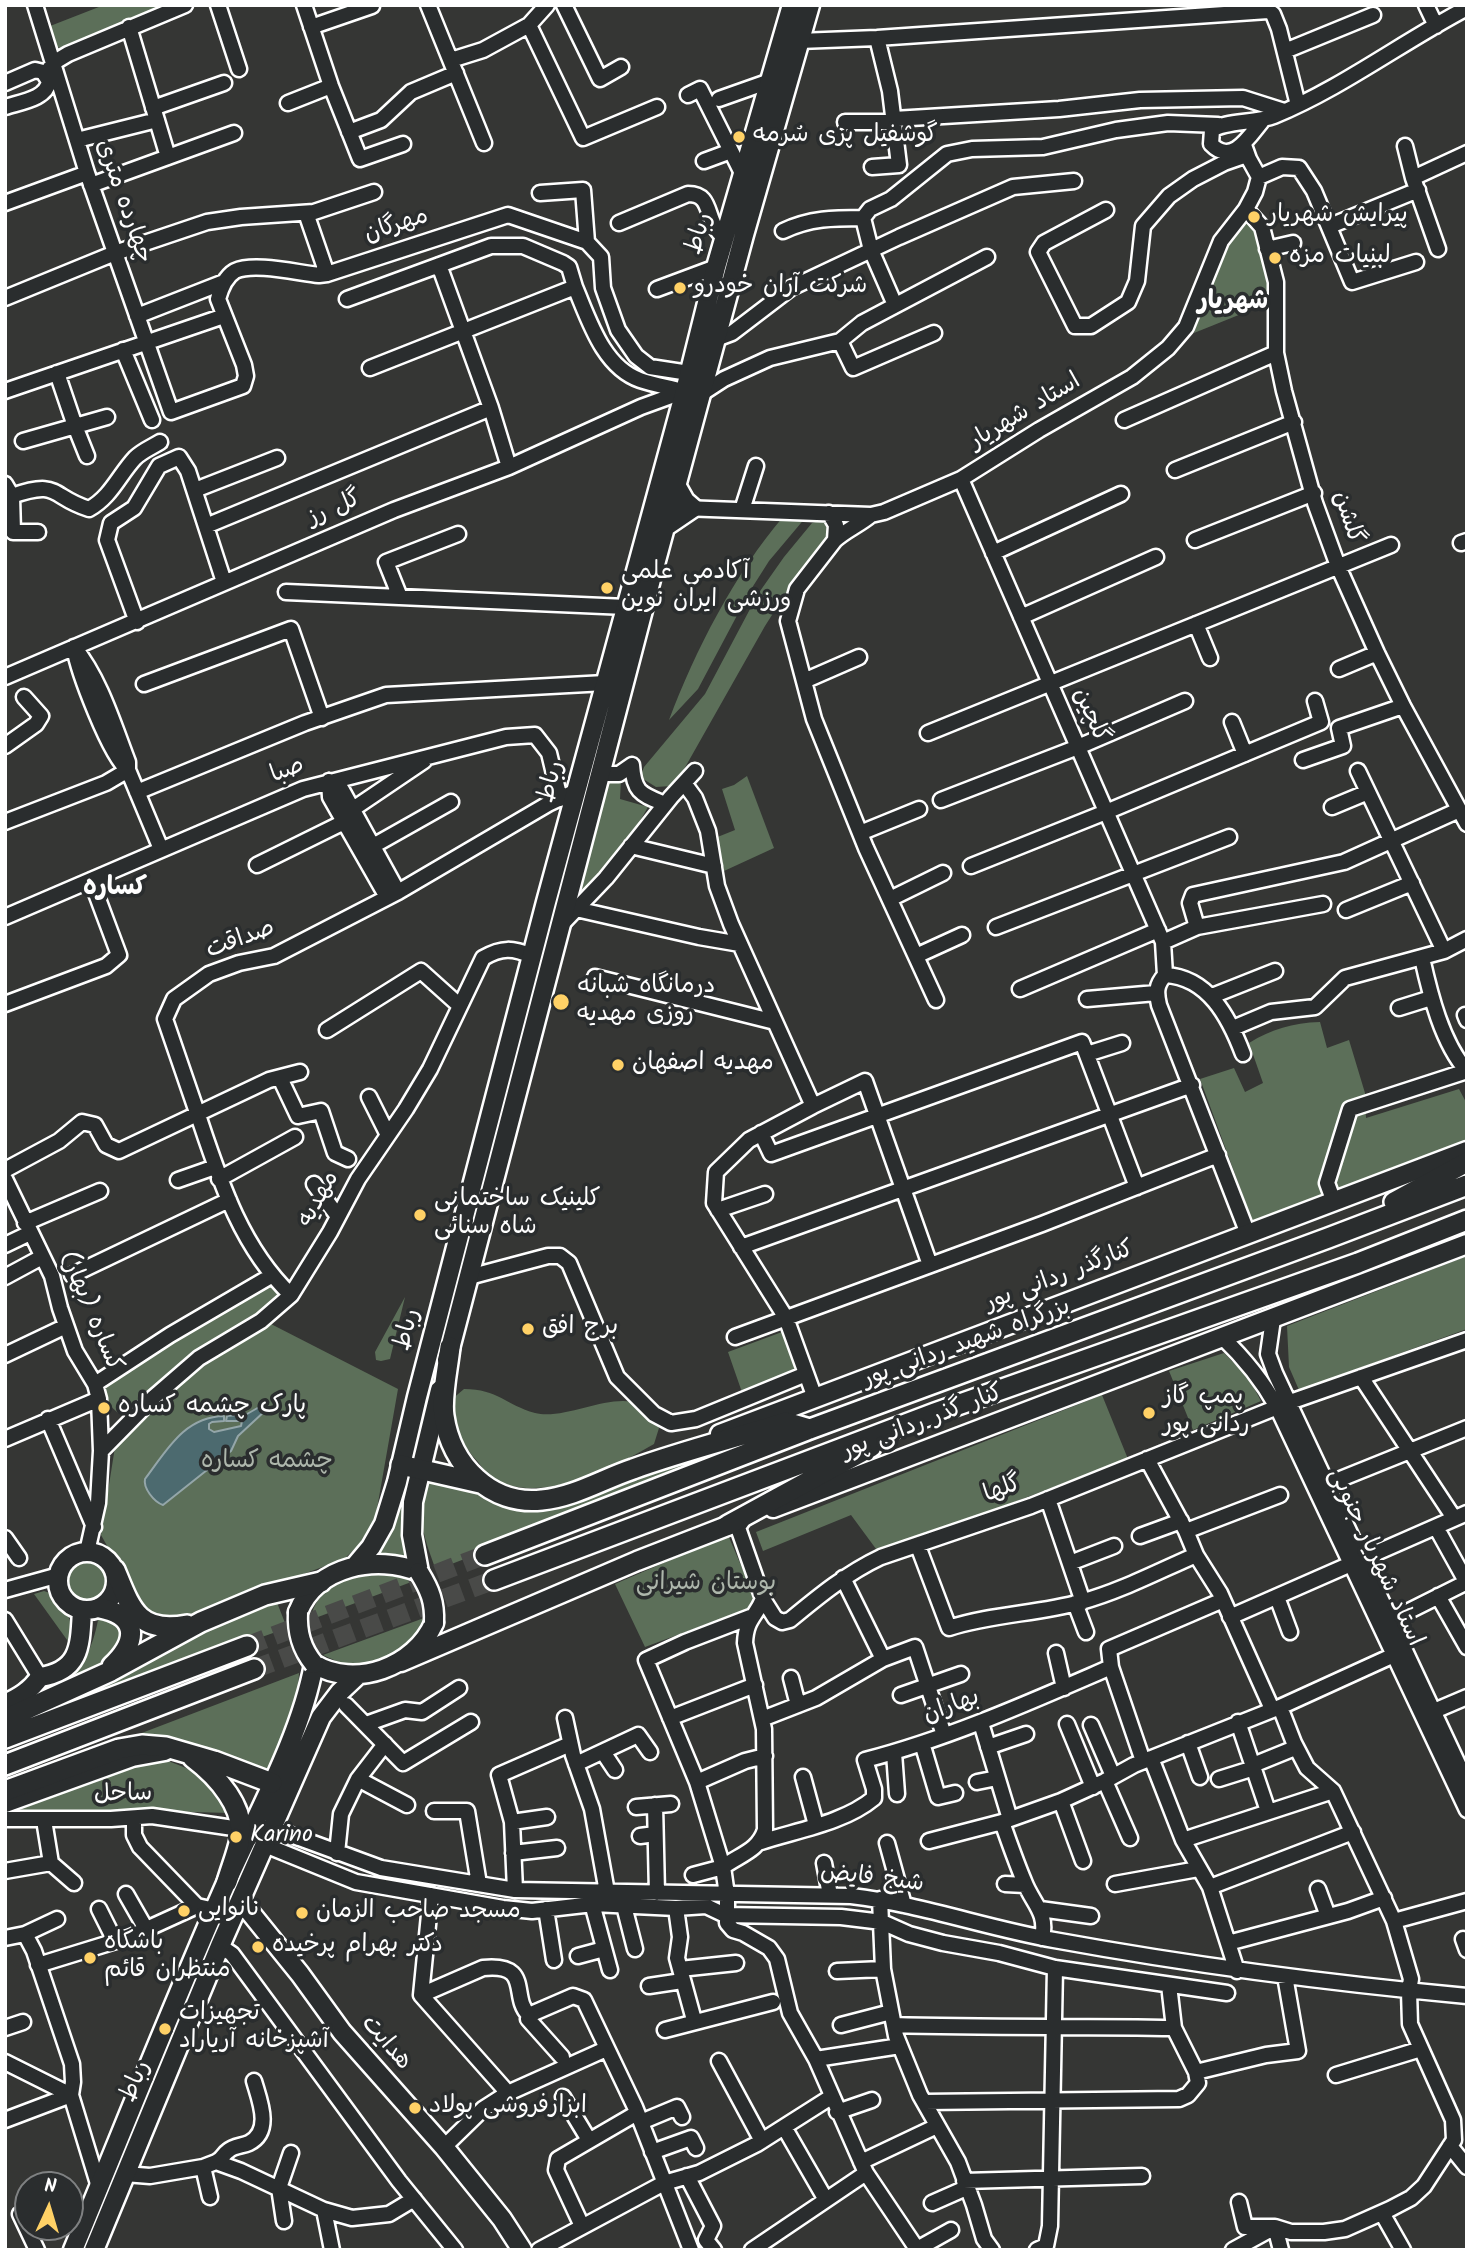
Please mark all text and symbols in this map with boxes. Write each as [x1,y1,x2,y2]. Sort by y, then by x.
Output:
place label: گوشفیل پزی سُرمه [753,123,938,151]
marker: گوشفیل پزی سُرمه [731,129,747,145]
street label: چهارده متری [87,136,157,268]
street label: مهرگان [361,203,433,251]
place label: پیرایش شهریار [1268,203,1408,231]
marker: پیرایش شهریار [1246,209,1262,225]
street label: رباط [681,210,721,258]
place label: لبنیات مزه [1289,244,1391,272]
marker: لبنیات مزه [1267,250,1283,266]
place label: شرکت آران خودرو [694,274,867,302]
marker: شرکت آران خودرو [672,280,688,296]
district label: شهریار [1198,288,1268,320]
street label: استاد شهریار [965,368,1087,458]
street label: گل رز [304,486,366,534]
street label: گلشن [1324,488,1368,548]
place label: آکادمی علمی ورزشی ایران نوین [621,560,791,616]
marker: آکادمی علمی ورزشی ایران نوین [599,580,615,596]
street label: گلچین [1064,684,1114,748]
street label: صبا [267,752,309,792]
street label: رباط [534,758,572,806]
district label: کساره [83,874,147,906]
street label: صداقت [203,915,279,967]
place label: درمانگاه شبانه روزی مهدیه [577,974,715,1030]
marker: درمانگاه شبانه روزی مهدیه [551,992,571,1012]
place label: مهدیه اصفهان [632,1051,774,1079]
marker: مهدیه اصفهان [610,1057,626,1073]
street label: مهدیه [293,1167,347,1233]
place label: کلینیک ساختمانی شاه سنائی [434,1187,601,1243]
marker: کلینیک ساختمانی شاه سنائی [412,1207,428,1223]
street label: کنارگذر ردانی پور [981,1236,1139,1320]
street label: کساره (بهار) [51,1248,127,1376]
street label: بزرگراه شهید ردانی پور [859,1294,1075,1396]
street label: رباط [390,1306,428,1354]
place label: برج افق [542,1315,618,1343]
marker: برج افق [520,1321,536,1337]
street label: کنار گذر ردانی پور [838,1380,1008,1468]
place label: پمپ گاز ردانی پور [1163,1385,1250,1441]
place label: پارک چشمه کساره [118,1394,306,1422]
marker: پارک چشمه کساره [96,1400,112,1416]
marker: پمپ گاز ردانی پور [1141,1405,1157,1421]
park label: چشمه کساره [201,1449,333,1477]
street label: استاد شهریار جنوبی [1320,1464,1428,1652]
street label: گلها [980,1471,1026,1511]
park label: بوستان شیرانی [636,1571,776,1599]
street label: بهاران [920,1685,984,1731]
street label: ساحل [94,1781,152,1811]
place label: Karino [250,1823,313,1851]
marker: Karino [228,1829,244,1845]
street label: شیخ فایض [819,1859,925,1901]
place label: نانوایی [198,1897,260,1925]
place label: مسجد صاحب الزمان [316,1899,521,1927]
marker: نانوایی [176,1903,192,1919]
marker: مسجد صاحب الزمان [294,1905,310,1921]
place label: باشگاه منتظران قائم [104,1930,230,1986]
place label: دکتر بهرام پرخیده [272,1933,443,1961]
marker: دکتر بهرام پرخیده [250,1939,266,1955]
marker: باشگاه منتظران قائم [82,1950,98,1966]
place label: تجهیزات آشپزخانه آریاراد [179,2001,329,2057]
street label: هدایت [353,2011,417,2077]
marker: تجهیزات آشپزخانه آریاراد [157,2021,173,2037]
street label: رباط [115,2057,159,2107]
place label: ابزارفروشی پولاد [429,2094,587,2122]
marker: ابزارفروشی پولاد [407,2100,423,2116]
north arrow [14,2171,84,2241]
text: N [43,2172,57,2202]

